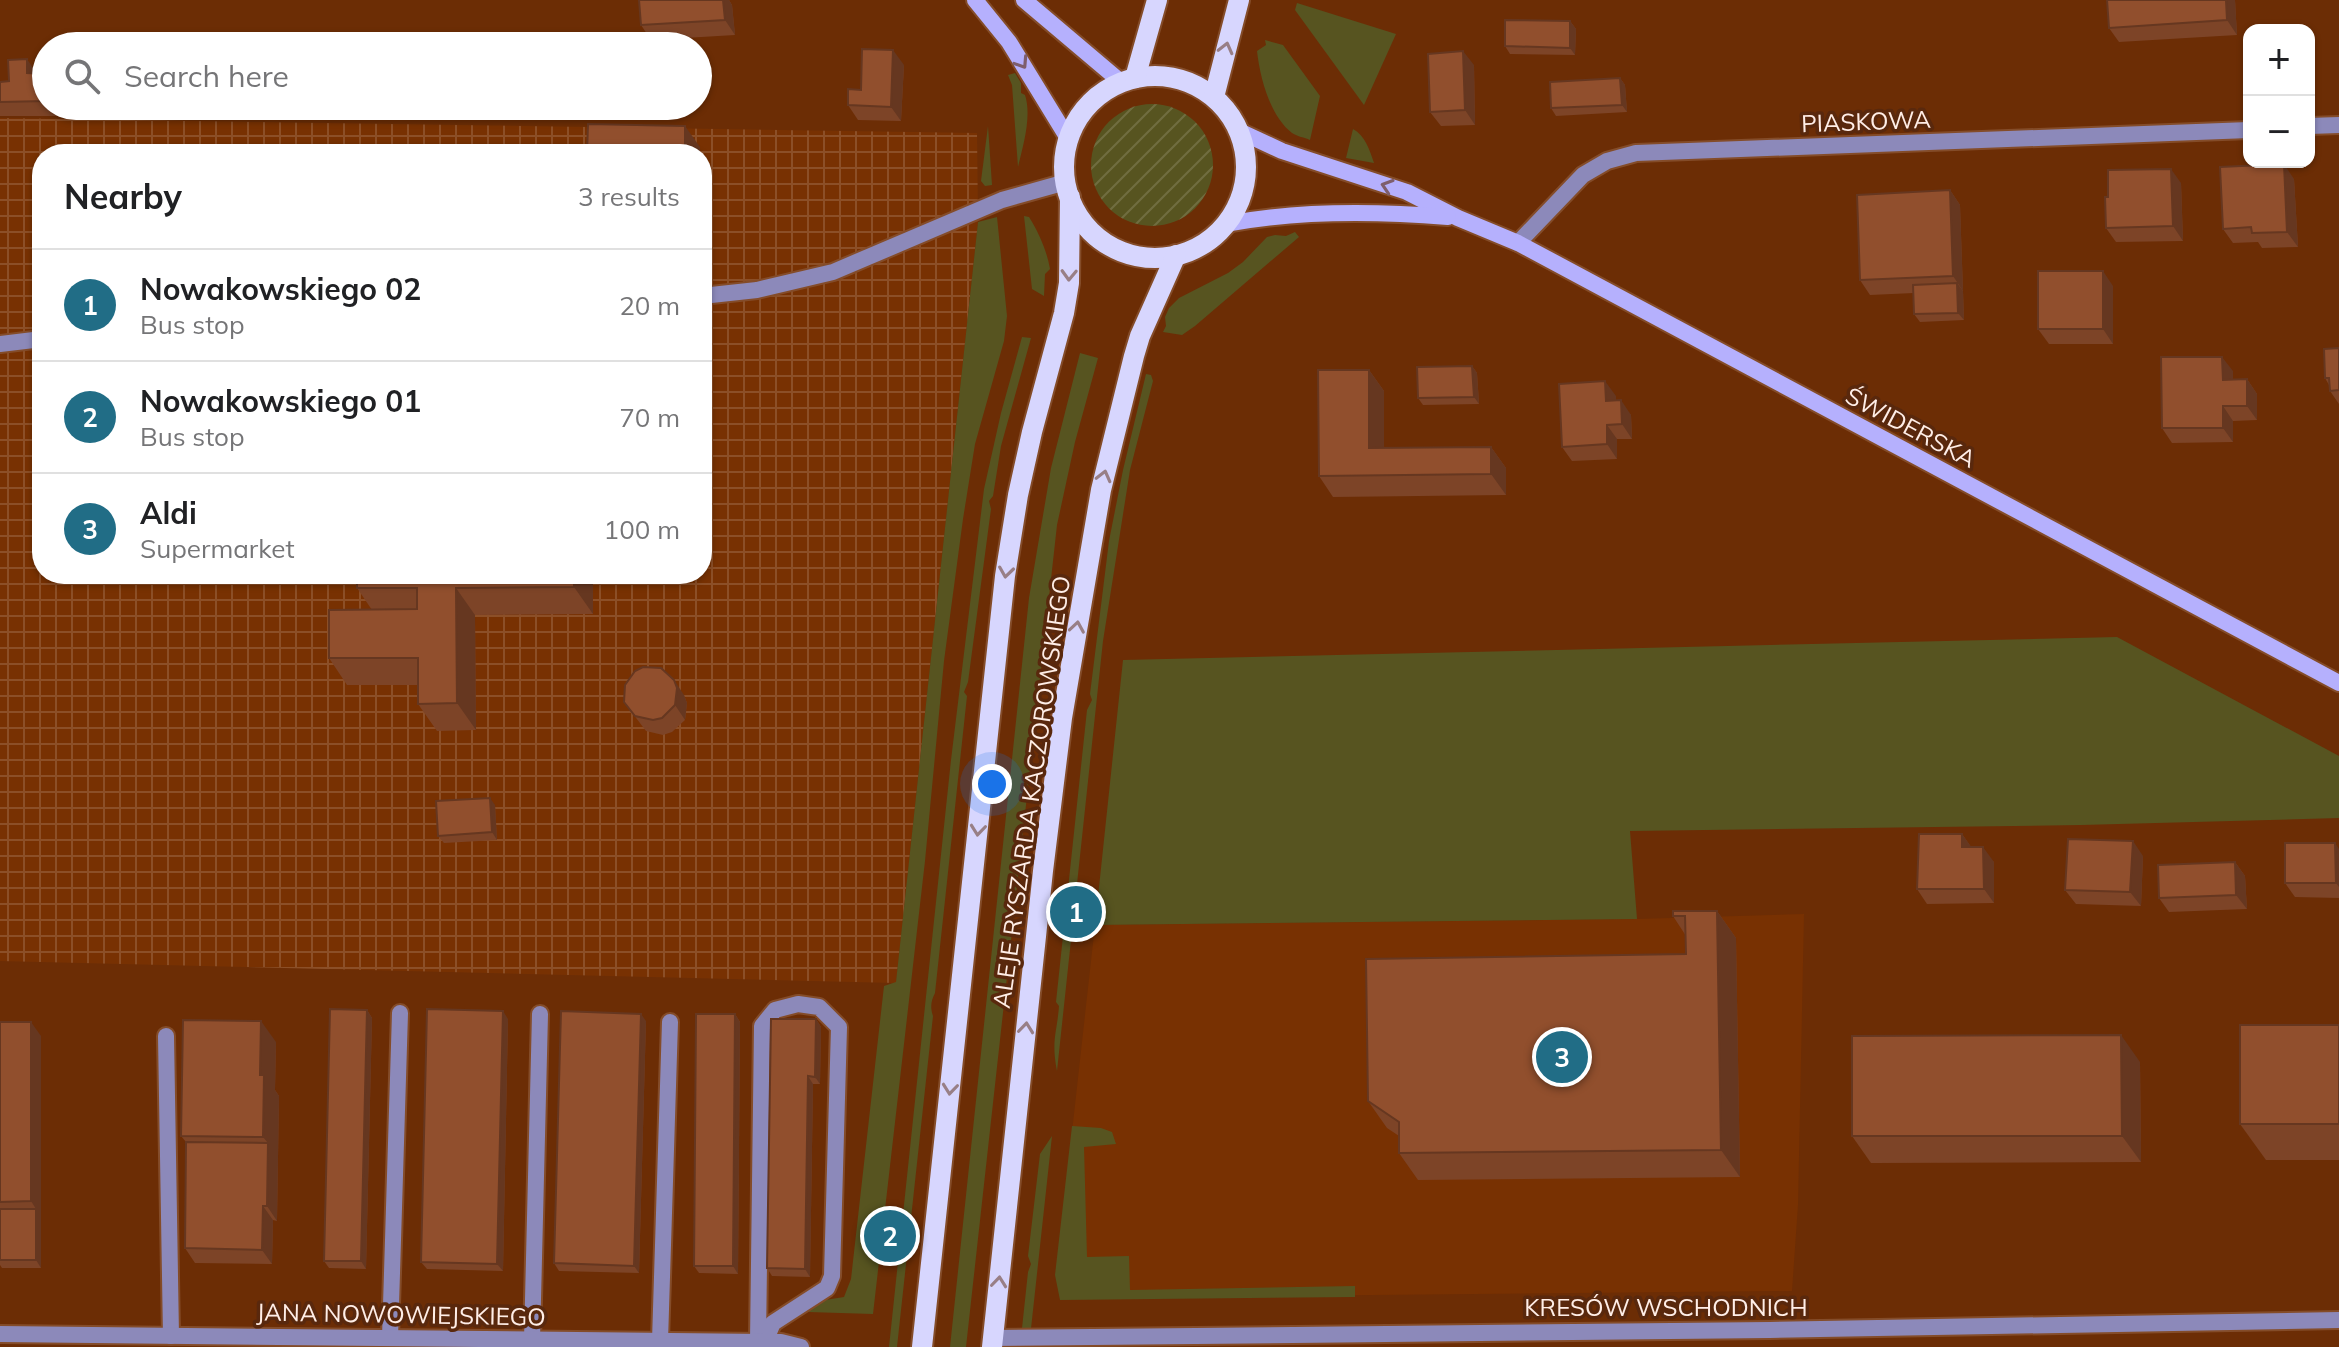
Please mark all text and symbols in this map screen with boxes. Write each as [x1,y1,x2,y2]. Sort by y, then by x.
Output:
map controls [2243,24,2315,168]
button: + [2243,24,2315,96]
search box [32,32,712,120]
one-way arrow [1217,42,1234,56]
icon: search [60,54,104,98]
one-way arrow [1012,54,1027,68]
text: Search here [124,57,289,95]
button: − [2243,96,2315,168]
street label: PIASKOWA [1801,104,1932,138]
text: Nearby [64,175,182,218]
one-way arrow [1381,179,1395,195]
text: 3 results [578,180,680,213]
one-way arrow [1060,269,1077,282]
text: Nowakowskiego 02 [140,270,421,308]
text: 1 [82,289,98,322]
text: 20 m [619,289,680,322]
text: Bus stop [140,308,245,341]
street label: ŚWIDERSKA [1841,380,1982,474]
text: Nowakowskiego 01 [140,382,421,420]
text: 2 [82,401,98,434]
text: 70 m [619,401,680,434]
text: Bus stop [140,420,245,453]
one-way arrow [1095,469,1112,483]
text: Aldi [140,494,197,532]
text: 3 [82,513,98,546]
text: 100 m [604,513,680,546]
text: Supermarket [140,532,295,565]
one-way arrow [998,565,1015,579]
street label: ALEJE RYSZARDA KACZOROWSKIEGO [986,574,1076,1010]
one-way arrow [1068,621,1085,634]
your location [972,764,1012,804]
one-way arrow [969,824,986,837]
pin: 1 [1050,882,1102,942]
one-way arrow [1018,1021,1035,1034]
pin: 3 [1536,1027,1588,1087]
one-way arrow [941,1083,958,1096]
pin: 2 [864,1206,916,1266]
one-way arrow [990,1275,1007,1288]
street label: KRESÓW WSCHODNICH [1524,1292,1808,1322]
street label: JANA NOWOWIEJSKIEGO [256,1296,546,1332]

